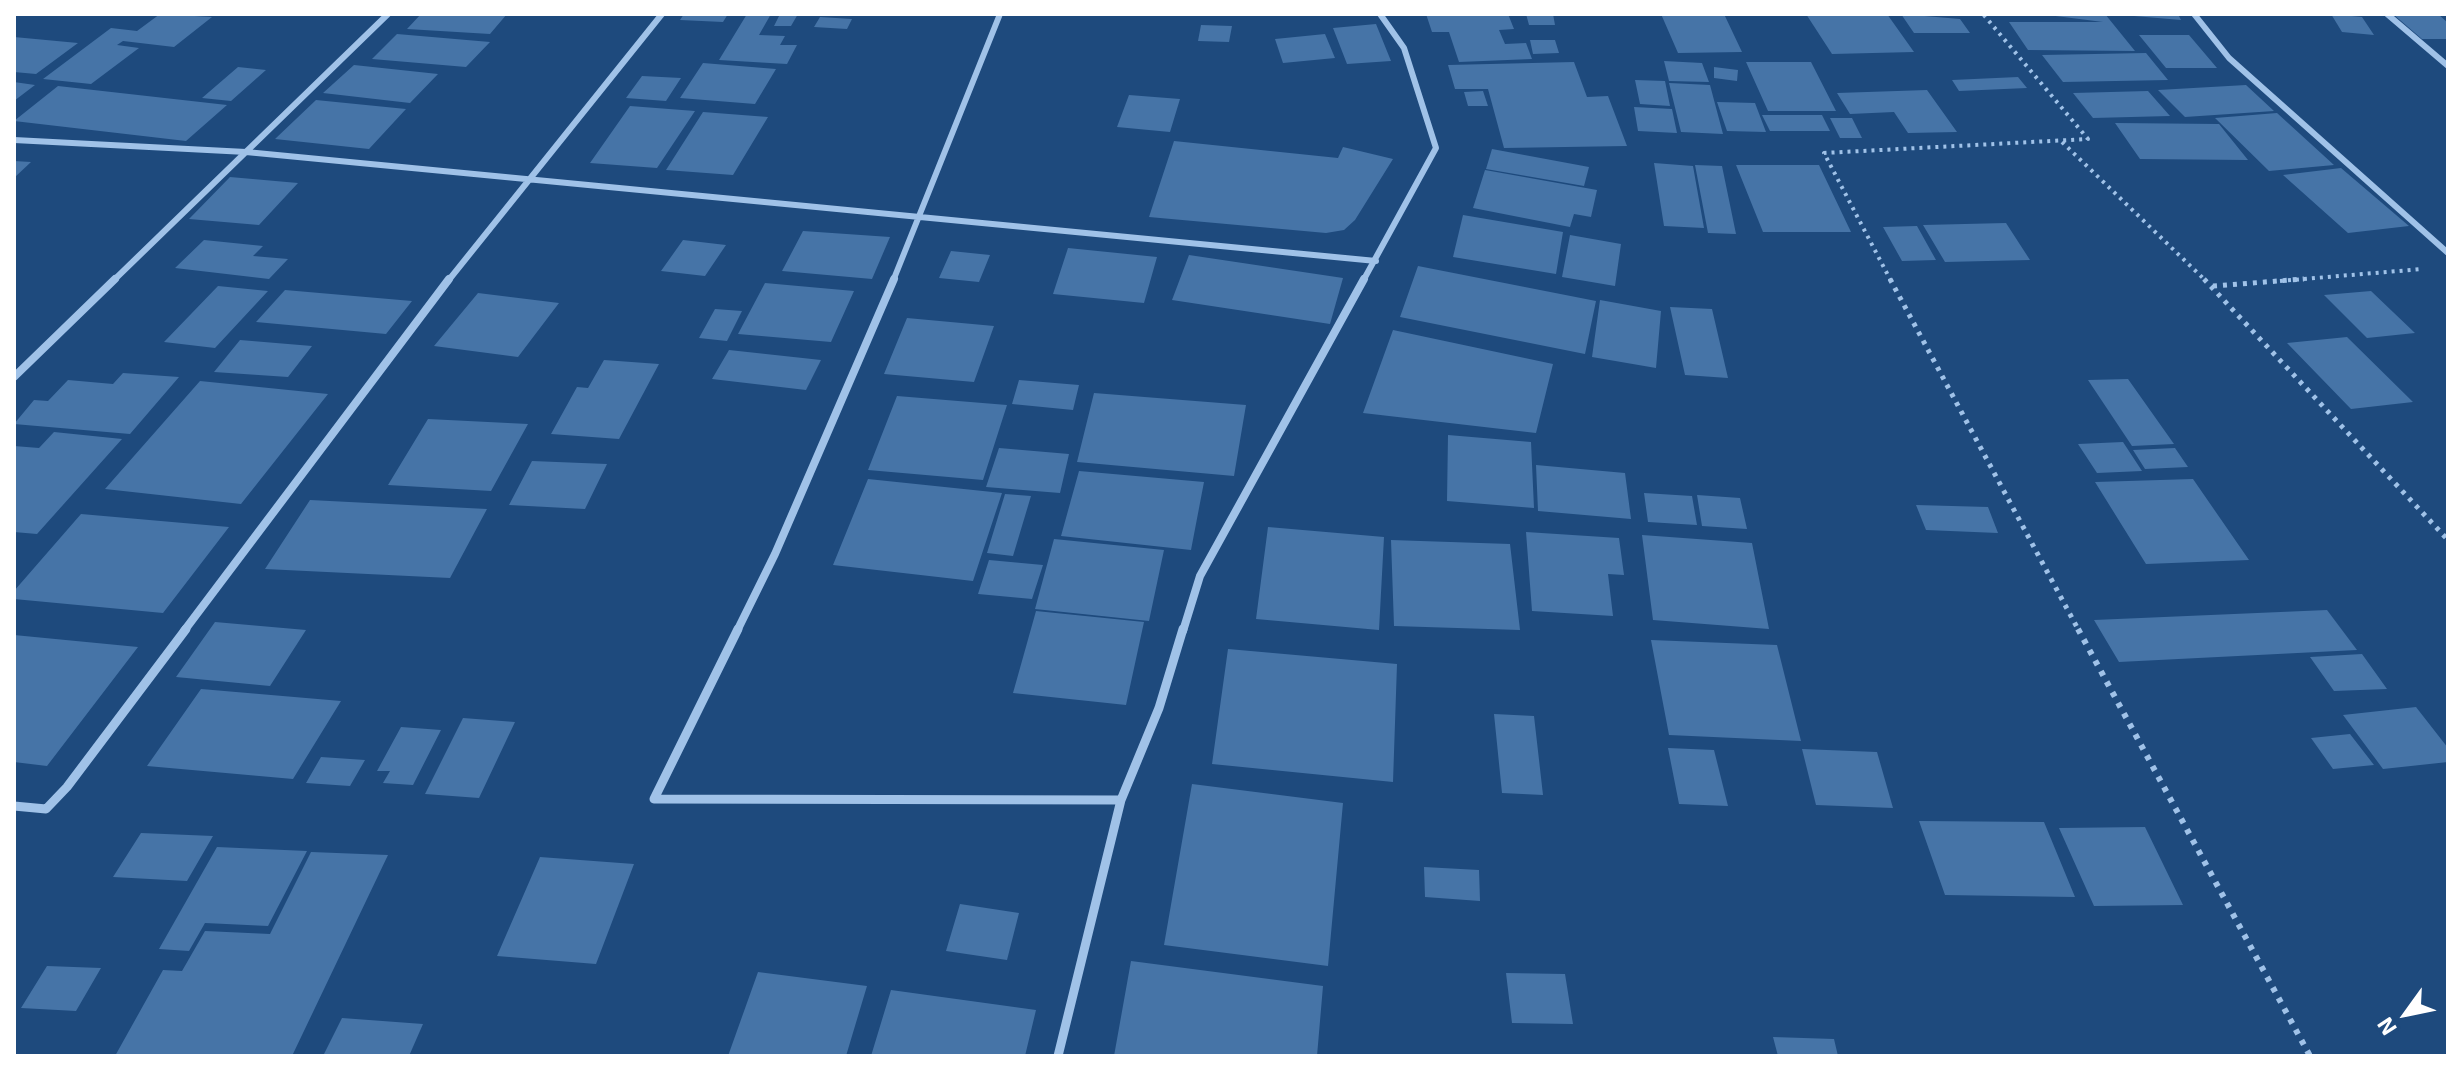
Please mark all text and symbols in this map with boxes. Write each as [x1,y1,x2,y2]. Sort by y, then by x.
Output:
north arrow [2366,974,2446,1054]
text: N [2371,1013,2401,1041]

